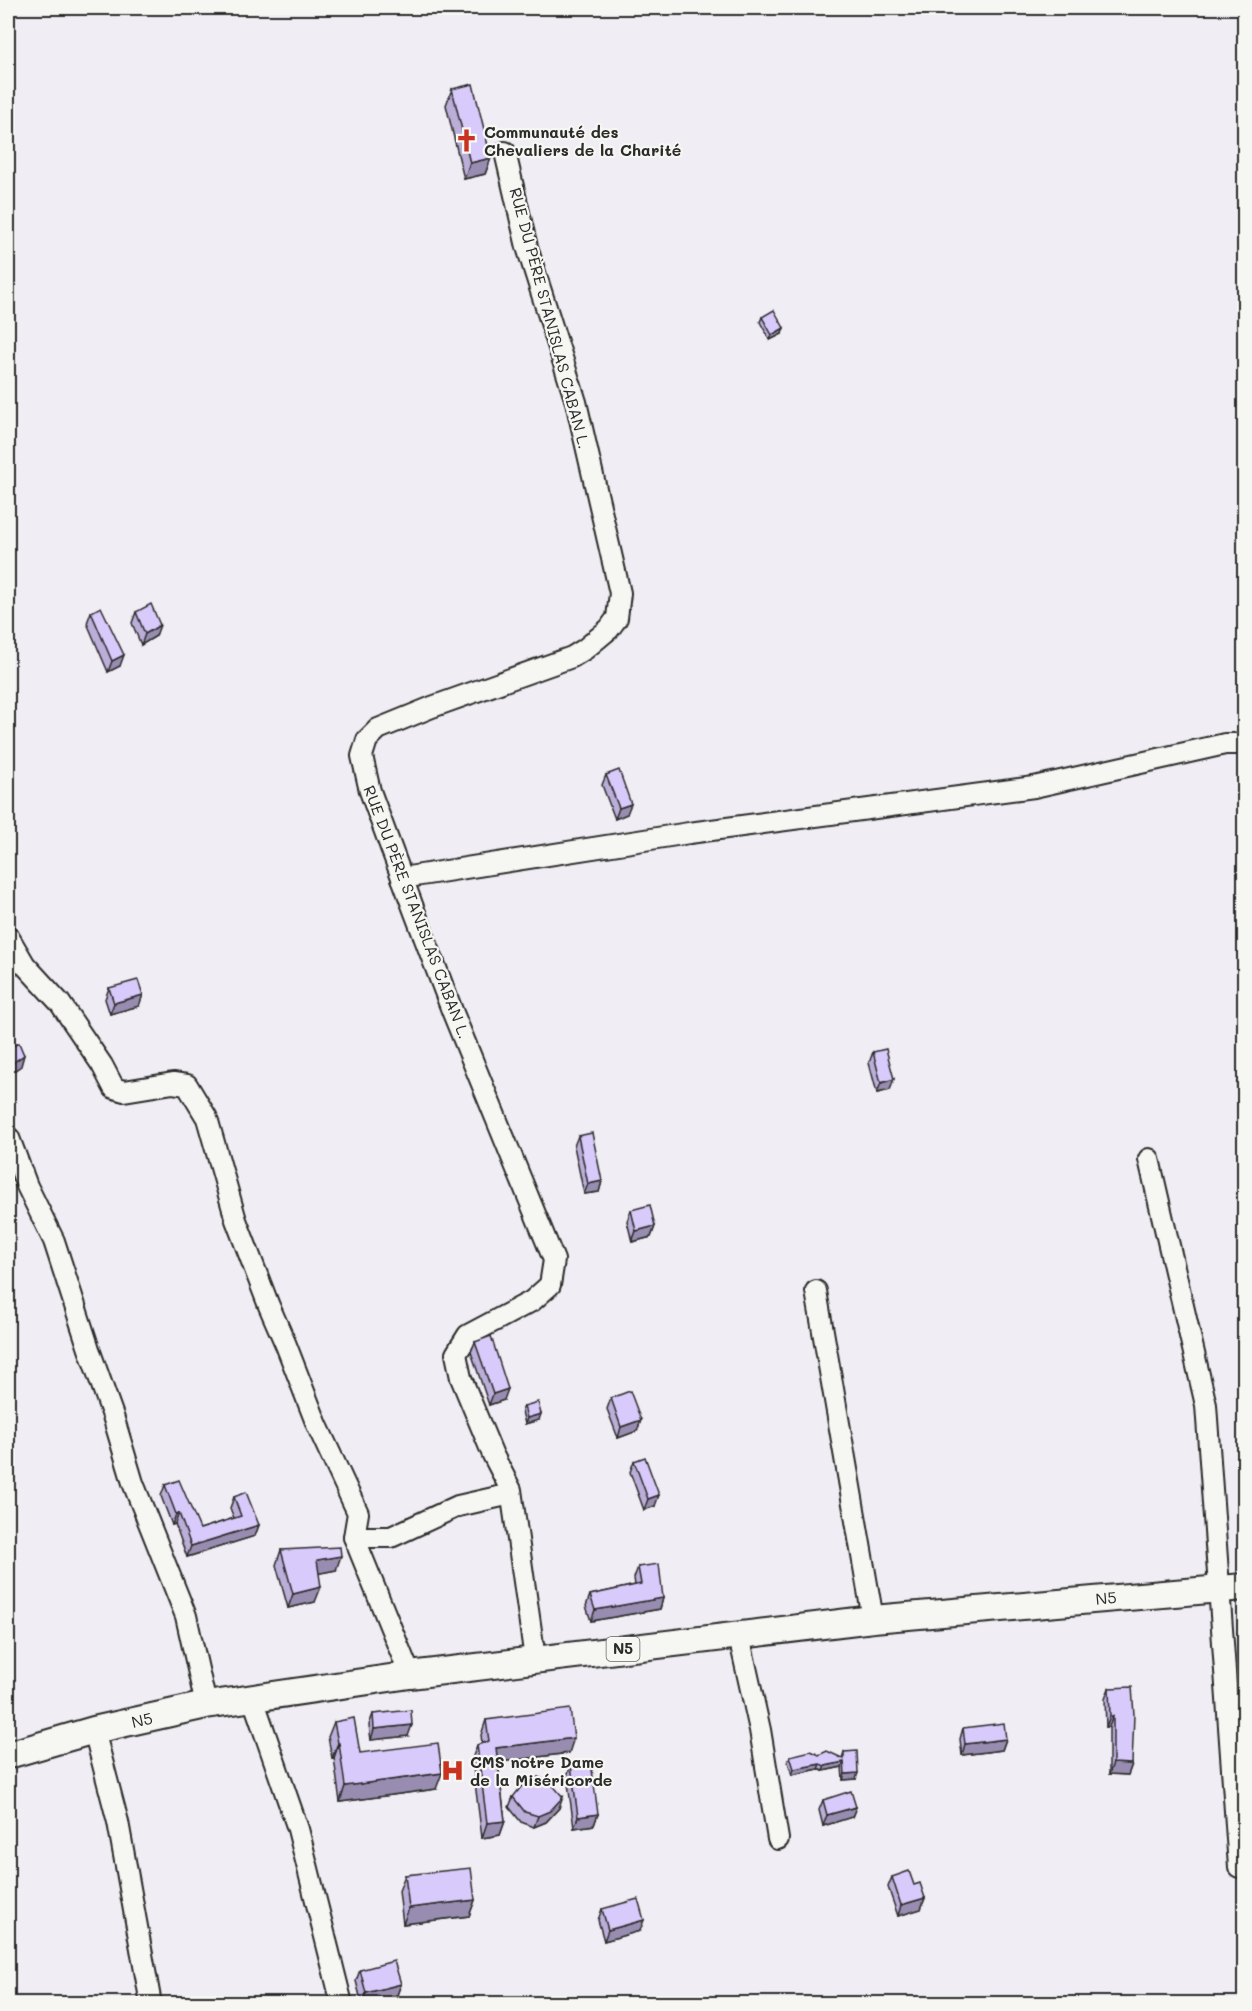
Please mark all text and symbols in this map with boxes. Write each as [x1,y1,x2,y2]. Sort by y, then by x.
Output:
place label: Communauté des Chevaliers de la Charité [484,121,681,160]
church icon: Communauté des Chevaliers de la Charité [453,128,479,154]
street label: RUE DU PÈRE STANISLAS CABAN L. [505,185,596,451]
street label: RUE DU PÈRE STANISLAS CABAN L. [359,782,476,1041]
street label: N5 [1095,1586,1117,1609]
road number: N5 [606,1637,640,1661]
street label: N5 [129,1707,155,1732]
place label: CMS notre Dame de la Miséricorde [470,1751,612,1790]
hospital icon: CMS notre Dame de la Miséricorde [439,1758,465,1784]

